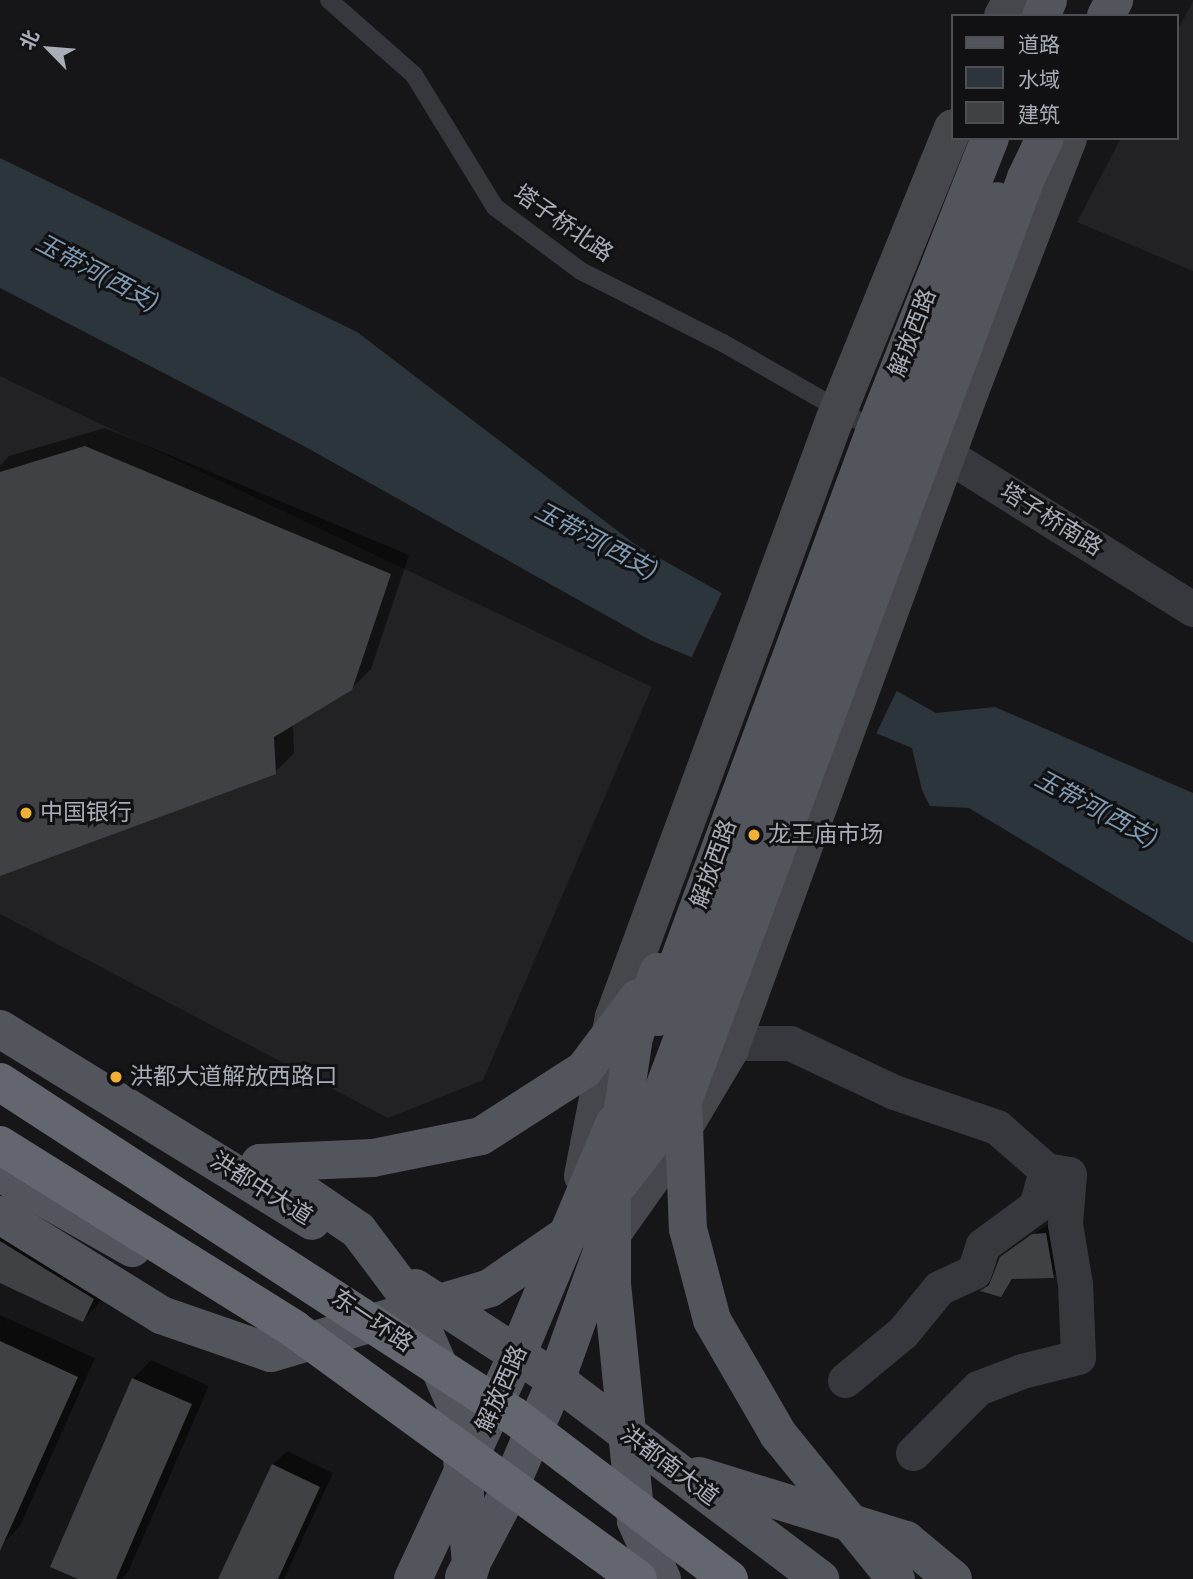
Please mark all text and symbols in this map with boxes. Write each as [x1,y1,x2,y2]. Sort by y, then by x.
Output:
north arrow [14,14,84,84]
legend [951,14,1179,140]
text: 北 [15,26,44,53]
text: 道路 [1018,33,1060,57]
text: 水域 [1018,68,1060,92]
text: 建筑 [1018,103,1060,127]
street label: 塔子桥北路 [508,180,618,268]
water label: 玉带河(西支) [31,229,163,317]
street label: 解放西路 [884,285,942,381]
street label: 塔子桥南路 [995,478,1107,562]
water label: 玉带河(西支) [530,497,662,585]
water label: 玉带河(西支) [1030,765,1162,853]
place label: 中国银行 [40,799,132,827]
marker: 中国银行 [18,805,34,821]
street label: 解放西路 [685,816,743,912]
place label: 龙王庙市场 [768,821,883,849]
marker: 龙王庙市场 [746,827,762,843]
place label: 洪都大道解放西路口 [130,1063,337,1091]
marker: 洪都大道解放西路口 [108,1069,124,1085]
street label: 洪都中大道 [205,1147,317,1231]
street label: 东一环路 [326,1284,418,1358]
street label: 解放西路 [471,1341,533,1437]
street label: 洪都南大道 [615,1420,723,1512]

